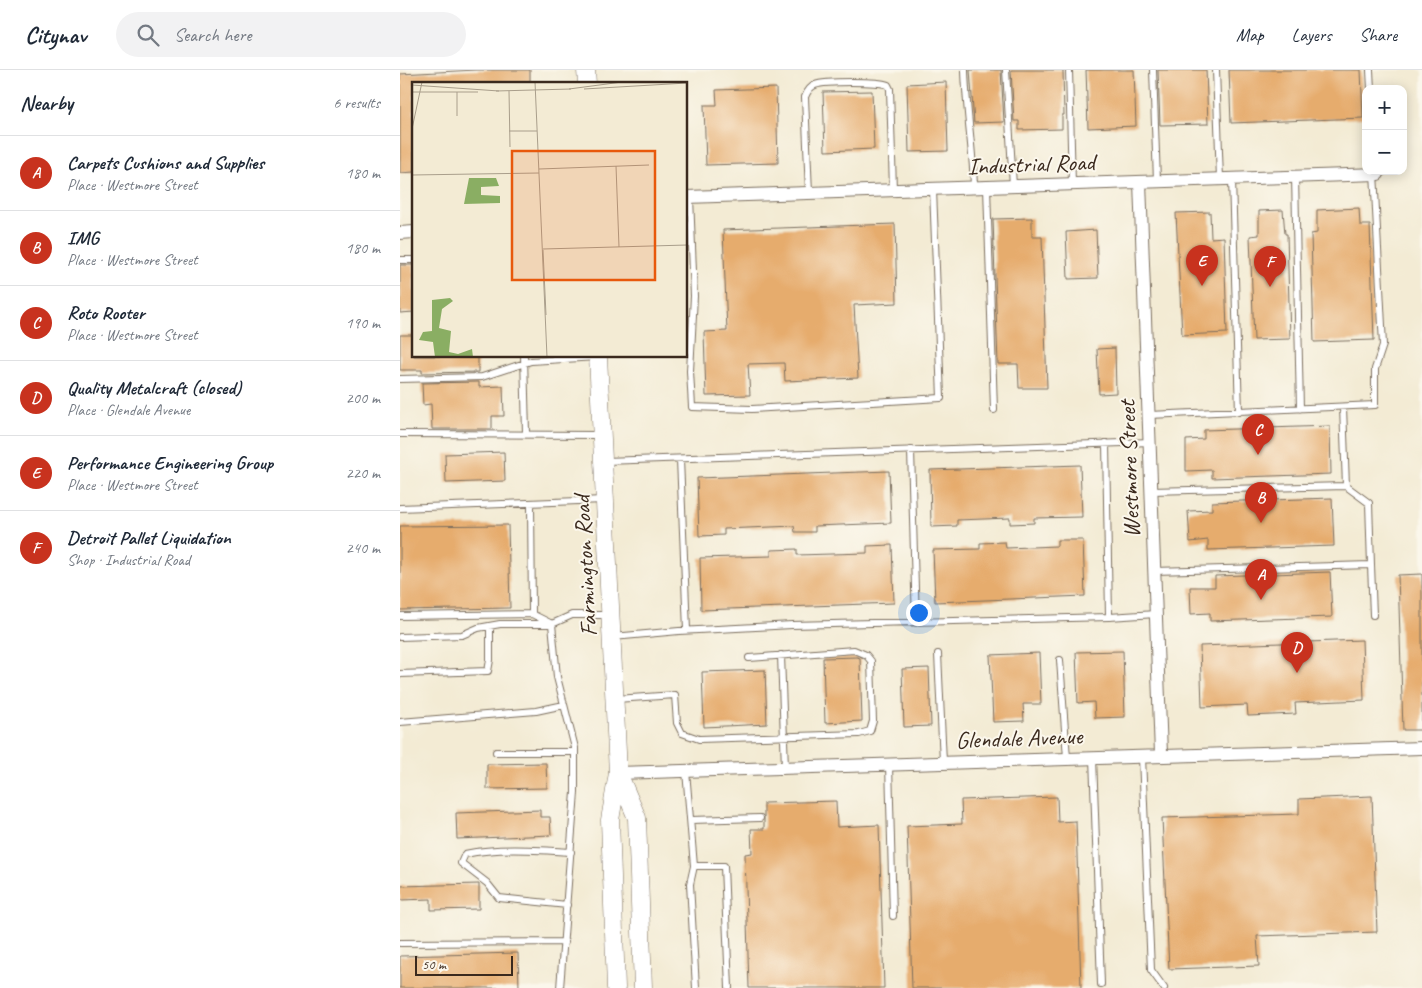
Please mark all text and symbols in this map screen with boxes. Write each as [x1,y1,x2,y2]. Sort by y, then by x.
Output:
search box [116,12,466,57]
text: Citynav [25,20,86,50]
icon: search [134,21,162,49]
text: Search here [174,23,251,47]
text: Map [1236,24,1264,46]
text: Layers [1292,24,1331,46]
text: Share [1359,24,1397,46]
inset map [412,82,688,358]
map controls [1362,85,1407,175]
button: + [1362,85,1407,130]
text: Nearby [20,90,73,116]
text: 6 results [333,93,380,113]
button: − [1362,130,1407,175]
street label: Industrial Road [967,147,1099,181]
text: Carpets Cushions and Supplies [67,151,264,175]
text: A [32,163,40,183]
text: 180 m [346,163,380,183]
text: Place · Westmore Street [67,175,197,195]
text: IMG [67,226,99,250]
text: B [32,238,40,258]
text: 180 m [346,238,380,258]
pin: E [1186,245,1218,286]
pin: F [1254,246,1286,287]
text: Place · Westmore Street [67,250,197,270]
text: Roto Rooter [67,301,144,325]
text: C [32,313,40,333]
text: 190 m [346,313,380,333]
text: Place · Westmore Street [67,325,197,345]
text: Quality Metalcraft (closed) [67,376,241,400]
text: D [31,388,41,408]
text: 200 m [346,388,380,408]
street label: Westmore Street [1112,398,1146,538]
text: Place · Glendale Avenue [67,400,190,420]
pin: C [1242,414,1274,455]
text: Performance Engineering Group [67,451,273,475]
text: E [32,463,40,483]
text: 220 m [346,463,380,483]
text: Place · Westmore Street [67,475,197,495]
pin: B [1245,482,1277,523]
street label: Farmington Road [566,491,604,637]
text: Detroit Pallet Liquidation [67,526,231,550]
text: F [32,538,40,558]
text: 240 m [346,538,380,558]
text: Shop · Industrial Road [67,550,190,570]
pin: A [1245,559,1277,600]
your location [906,600,932,626]
pin: D [1281,632,1313,673]
street label: Glendale Avenue [955,721,1085,755]
scale bar [415,953,512,976]
text: 50 m [422,956,446,973]

